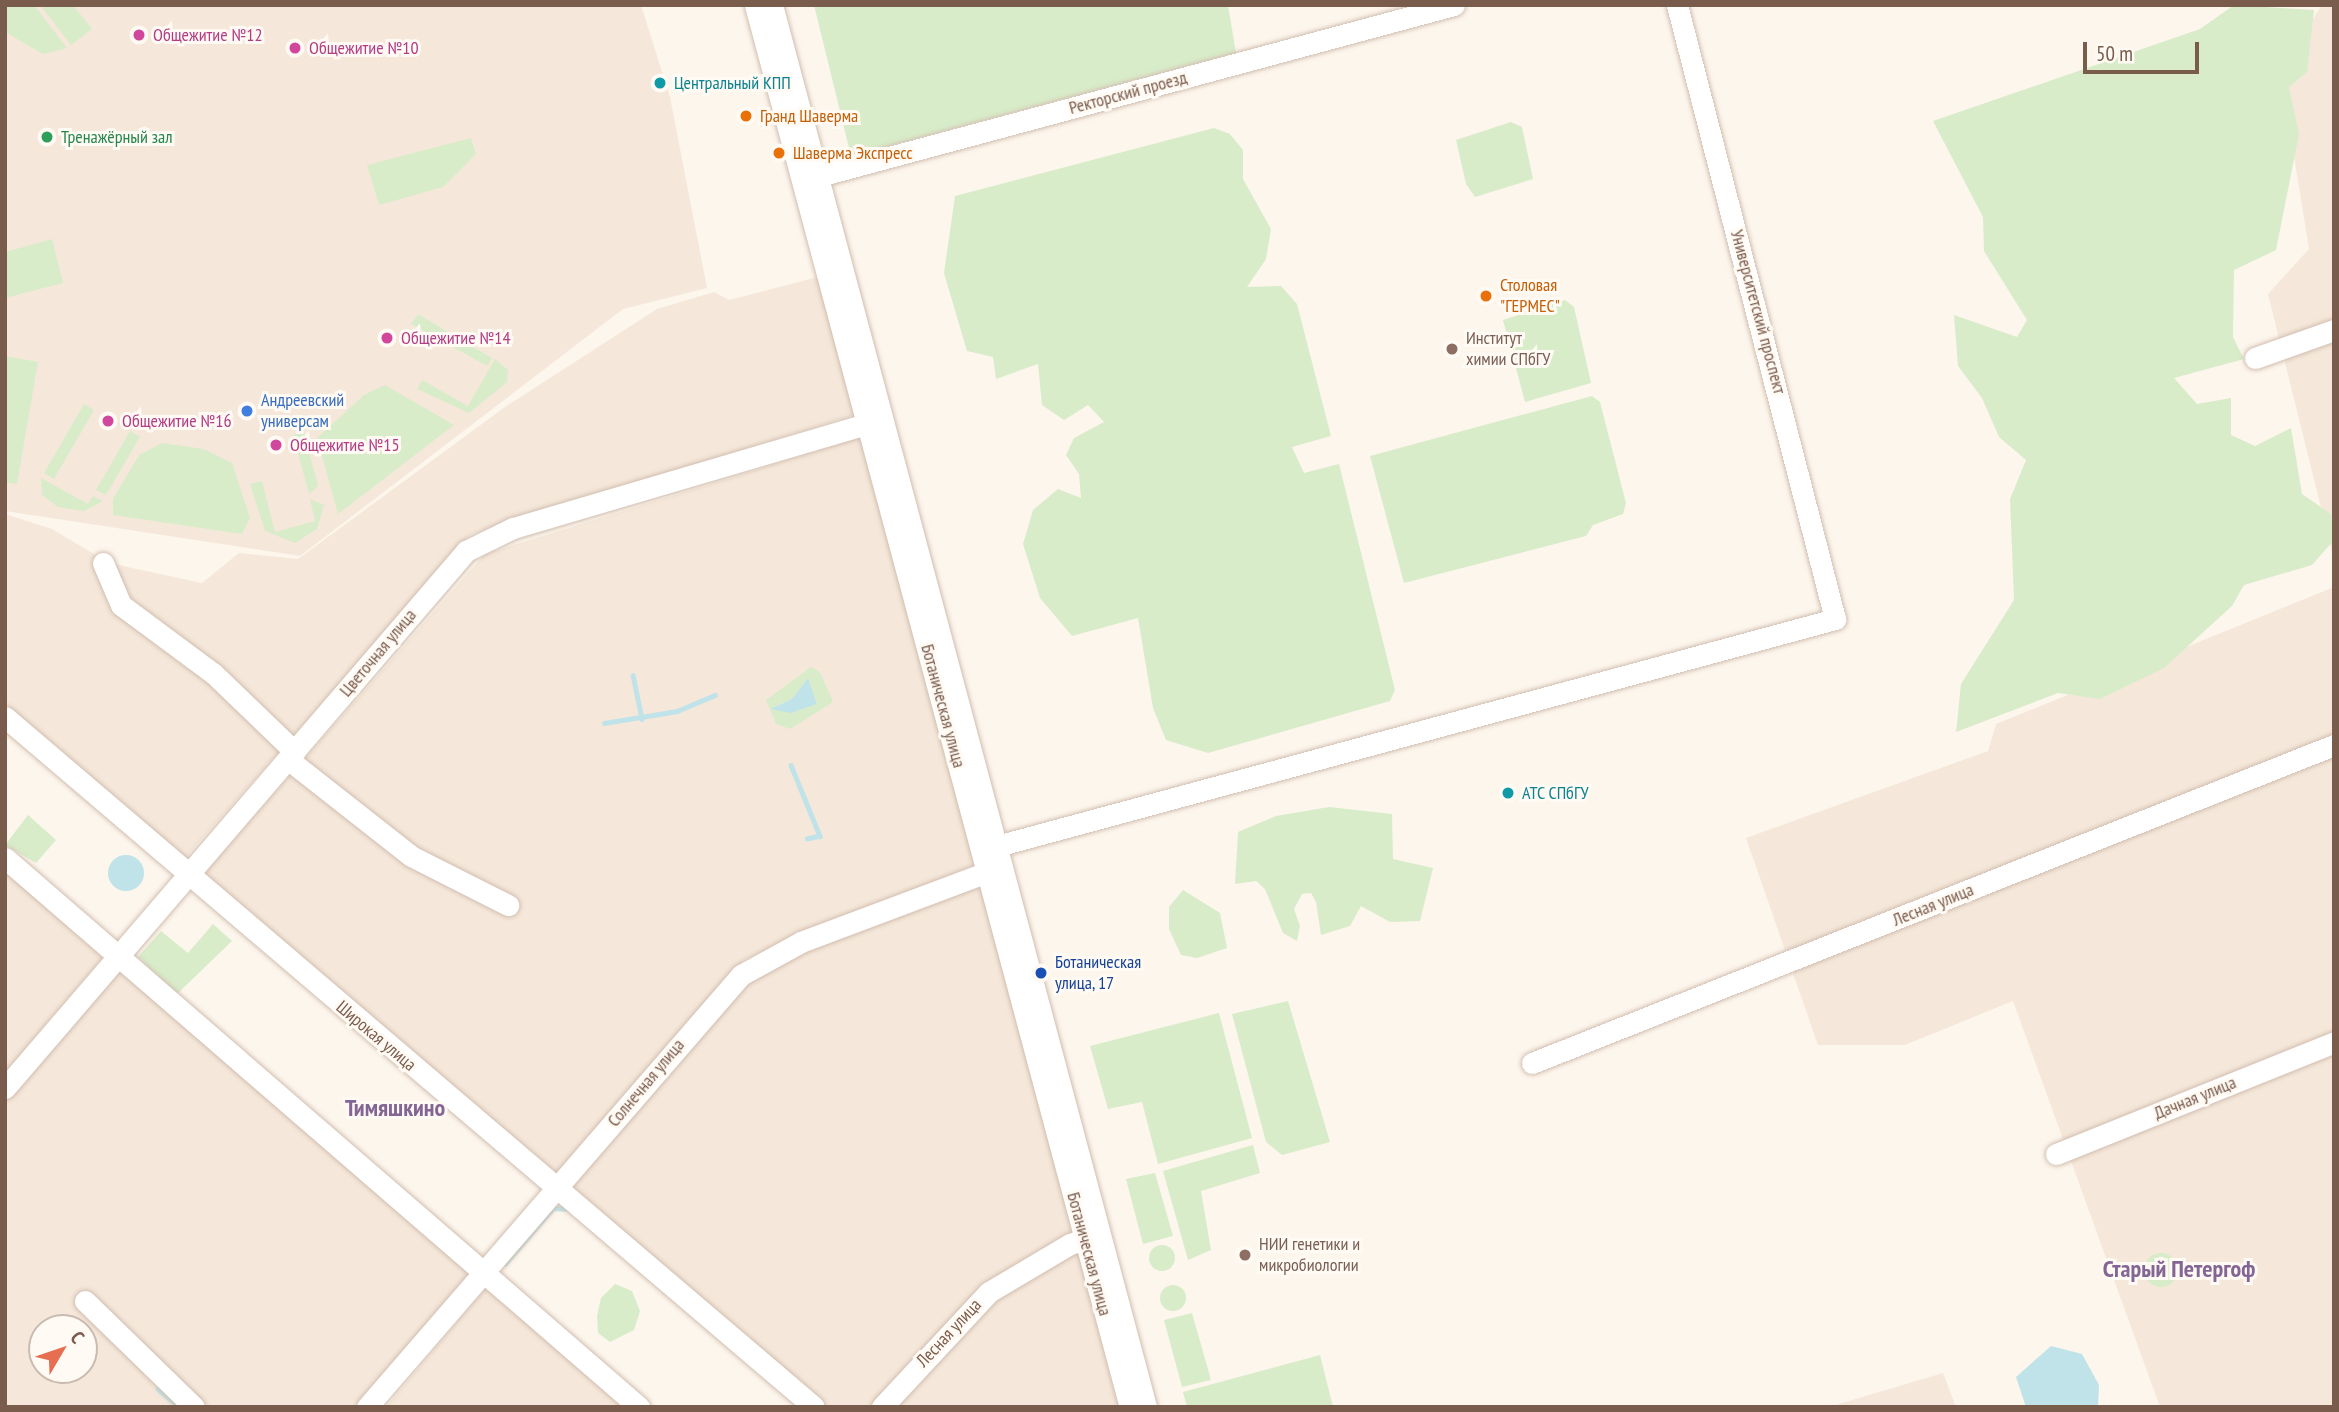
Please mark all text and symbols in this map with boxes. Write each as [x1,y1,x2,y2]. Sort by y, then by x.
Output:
place label: Общежитие №12 [153,24,262,46]
marker: Общежитие №12 [131,27,147,43]
scale bar [2087,28,2202,72]
place label: Общежитие №10 [309,37,418,59]
marker: Общежитие №10 [287,40,303,56]
text: 50 m [2096,40,2133,67]
street label: Ректорский проезд [1067,67,1189,119]
place label: Центральный КПП [674,72,791,94]
marker: Центральный КПП [652,75,668,91]
place label: Гранд Шаверма [760,105,858,127]
marker: Гранд Шаверма [738,108,754,124]
place label: Тренажёрный зал [61,126,173,148]
marker: Тренажёрный зал [39,129,55,145]
place label: Шаверма Экспресс [793,142,913,164]
marker: Шаверма Экспресс [771,145,787,161]
street label: Университетский проспект [1726,228,1790,396]
place label: Столовая "ГЕРМЕС" [1500,275,1560,318]
marker: Столовая "ГЕРМЕС" [1478,288,1494,304]
place label: Общежитие №14 [401,327,510,349]
place label: Институт химии СПбГУ [1466,328,1550,370]
marker: Общежитие №14 [379,330,395,346]
marker: Институт химии СПбГУ [1444,341,1460,357]
place label: Андреевский универсам [261,390,344,432]
marker: Андреевский универсам [239,403,255,419]
place label: Общежитие №16 [122,410,231,432]
marker: Общежитие №16 [100,413,116,429]
place label: Общежитие №15 [290,434,399,456]
marker: Общежитие №15 [268,437,284,453]
street label: Цветочная улица [335,605,421,701]
street label: Ботаническая улица [916,642,970,770]
place label: АТС СПбГУ [1522,782,1589,804]
marker: АТС СПбГУ [1500,785,1516,801]
street label: Лесная улица [1889,879,1977,931]
place label: Ботаническая улица, 17 [1055,952,1141,995]
marker: Ботаническая улица, 17 [1033,965,1049,981]
street label: Широкая улица [332,996,420,1076]
street label: Солнечная улица [603,1035,689,1131]
street label: Дачная улица [2151,1072,2239,1124]
district label: Тимяшкино [345,1094,445,1122]
street label: Ботаническая улица [1062,1190,1116,1318]
place label: НИИ генетики и микробиологии [1259,1234,1360,1276]
marker: НИИ генетики и микробиологии [1237,1247,1253,1263]
district label: Старый Петергоф [2103,1255,2255,1283]
street label: Лесная улица [912,1294,986,1372]
north arrow [28,1314,98,1384]
text: С [66,1326,90,1348]

